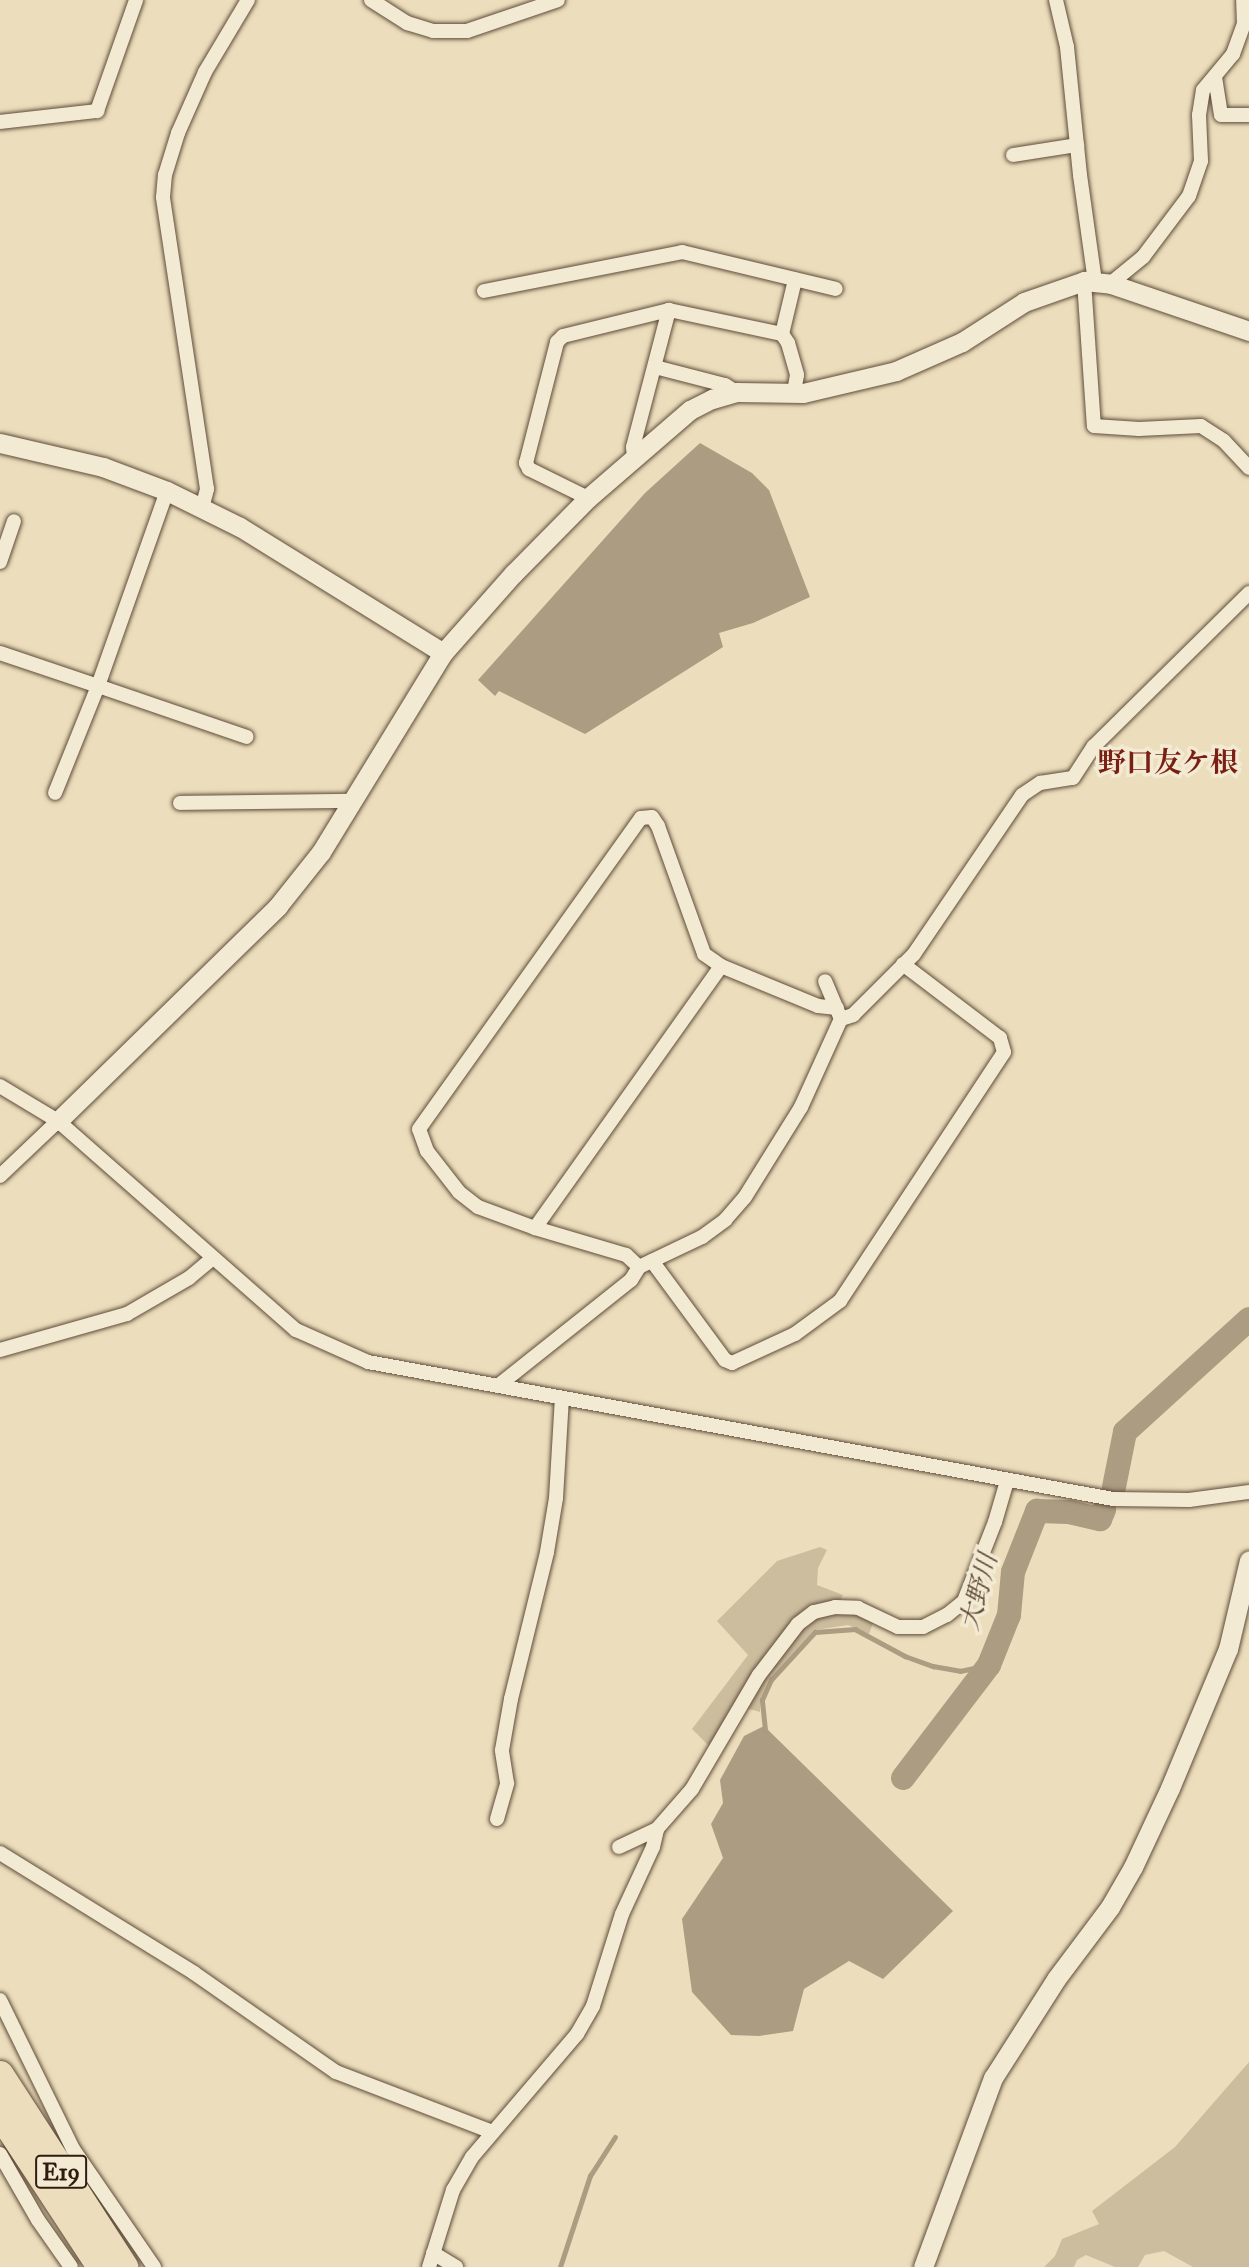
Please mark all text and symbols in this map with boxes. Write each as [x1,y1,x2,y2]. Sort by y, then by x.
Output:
district label: 野口友ケ根 [1098,746,1238,780]
water label: 大野川 [954,1550,1004,1634]
road number: E19 [35,2152,87,2192]

